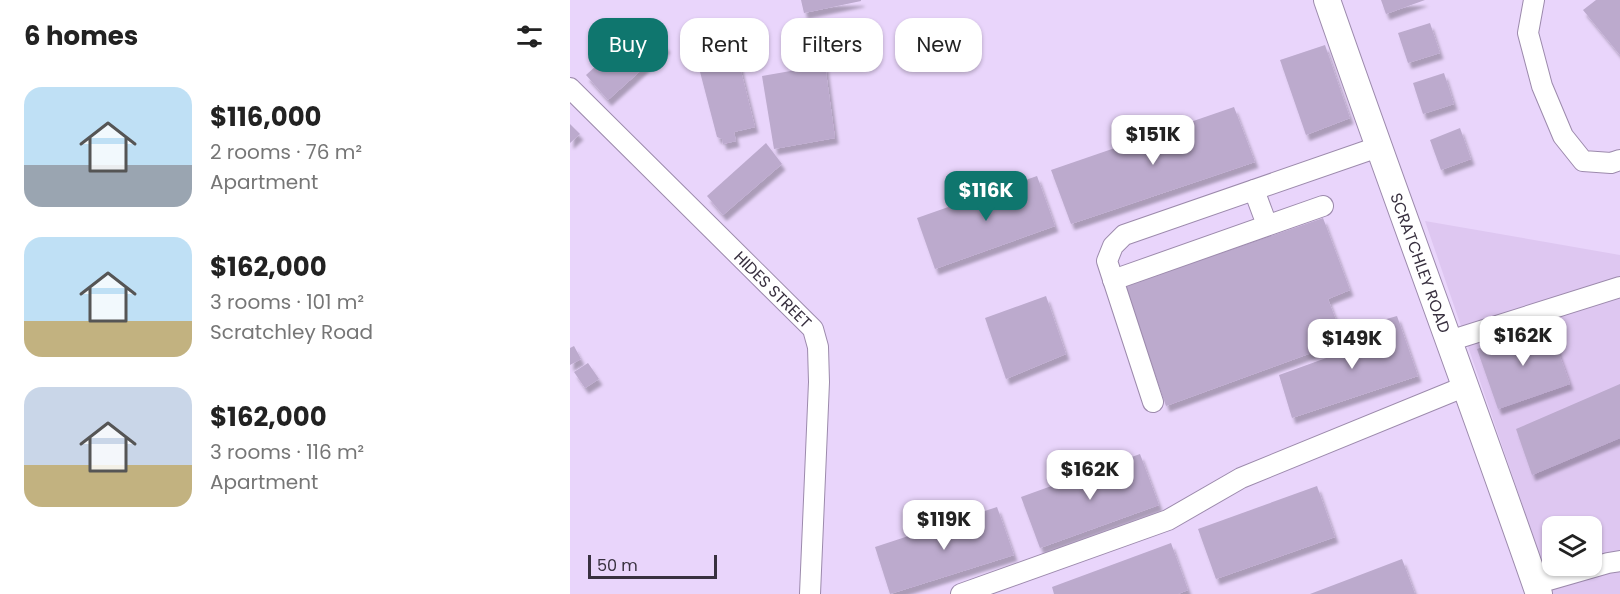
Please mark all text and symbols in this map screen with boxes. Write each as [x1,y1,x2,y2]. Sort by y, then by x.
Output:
text: 6 homes [24,18,138,54]
chip: Buy [588,18,668,72]
chip: Rent [680,18,769,72]
chip: Filters [781,18,883,72]
chip: New [895,18,982,72]
icon: filters [513,20,546,53]
text: $116,000 [210,99,322,135]
icon: home [72,111,144,183]
pin: $151K [1111,115,1195,166]
text: $151K [1125,120,1181,148]
text: 2 rooms · 76 m² [210,138,362,166]
text: Apartment [210,168,318,196]
pin: $116K [944,171,1028,222]
text: $116K [959,176,1013,204]
street label: SCRATCHLEY ROAD [1384,190,1456,336]
street label: HIDES STREET [729,246,817,334]
text: $162,000 [210,249,327,285]
icon: home [72,261,144,333]
text: 3 rooms · 101 m² [210,288,364,316]
pin: $162K [1481,316,1565,367]
text: Scratchley Road [210,318,373,346]
pin: $149K [1310,319,1394,370]
text: $162K [1494,321,1552,349]
text: $149K [1322,324,1382,352]
text: $162,000 [210,399,327,435]
icon: home [72,411,144,483]
text: 3 rooms · 116 m² [210,438,364,466]
pin: $162K [1048,450,1132,501]
text: $162K [1061,455,1119,483]
text: Apartment [210,468,318,496]
pin: $119K [902,500,986,551]
text: $119K [917,505,971,533]
map controls [1542,516,1602,576]
button: layers [1542,516,1602,576]
scale bar [588,552,717,580]
text: 50 m [597,554,638,577]

